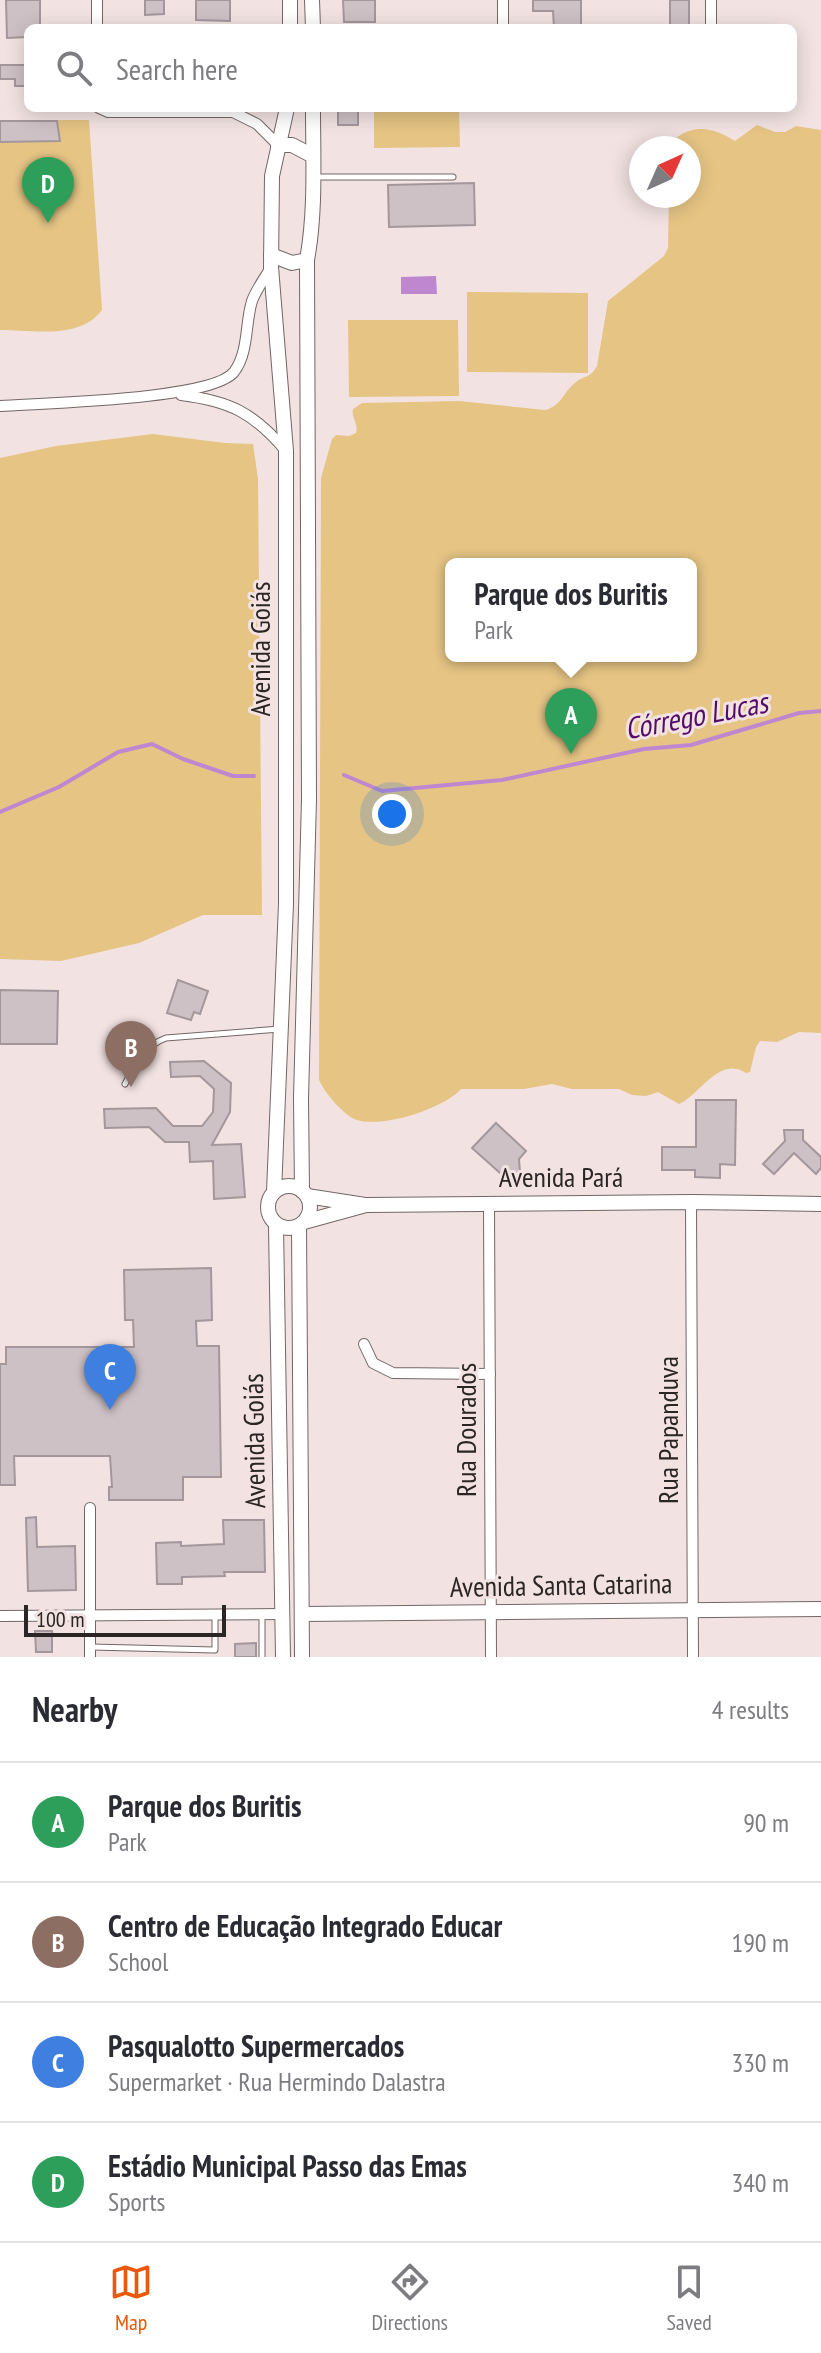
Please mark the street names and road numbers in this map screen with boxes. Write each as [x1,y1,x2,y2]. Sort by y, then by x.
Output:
street label: Avenida Goiás [241,581,278,717]
street label: Avenida Pará [499,1158,623,1195]
street label: Rua Papanduva [649,1356,686,1504]
street label: Rua Dourados [447,1363,484,1497]
street label: Avenida Goiás [234,1373,273,1509]
street label: Avenida Santa Catarina [449,1564,673,1605]

